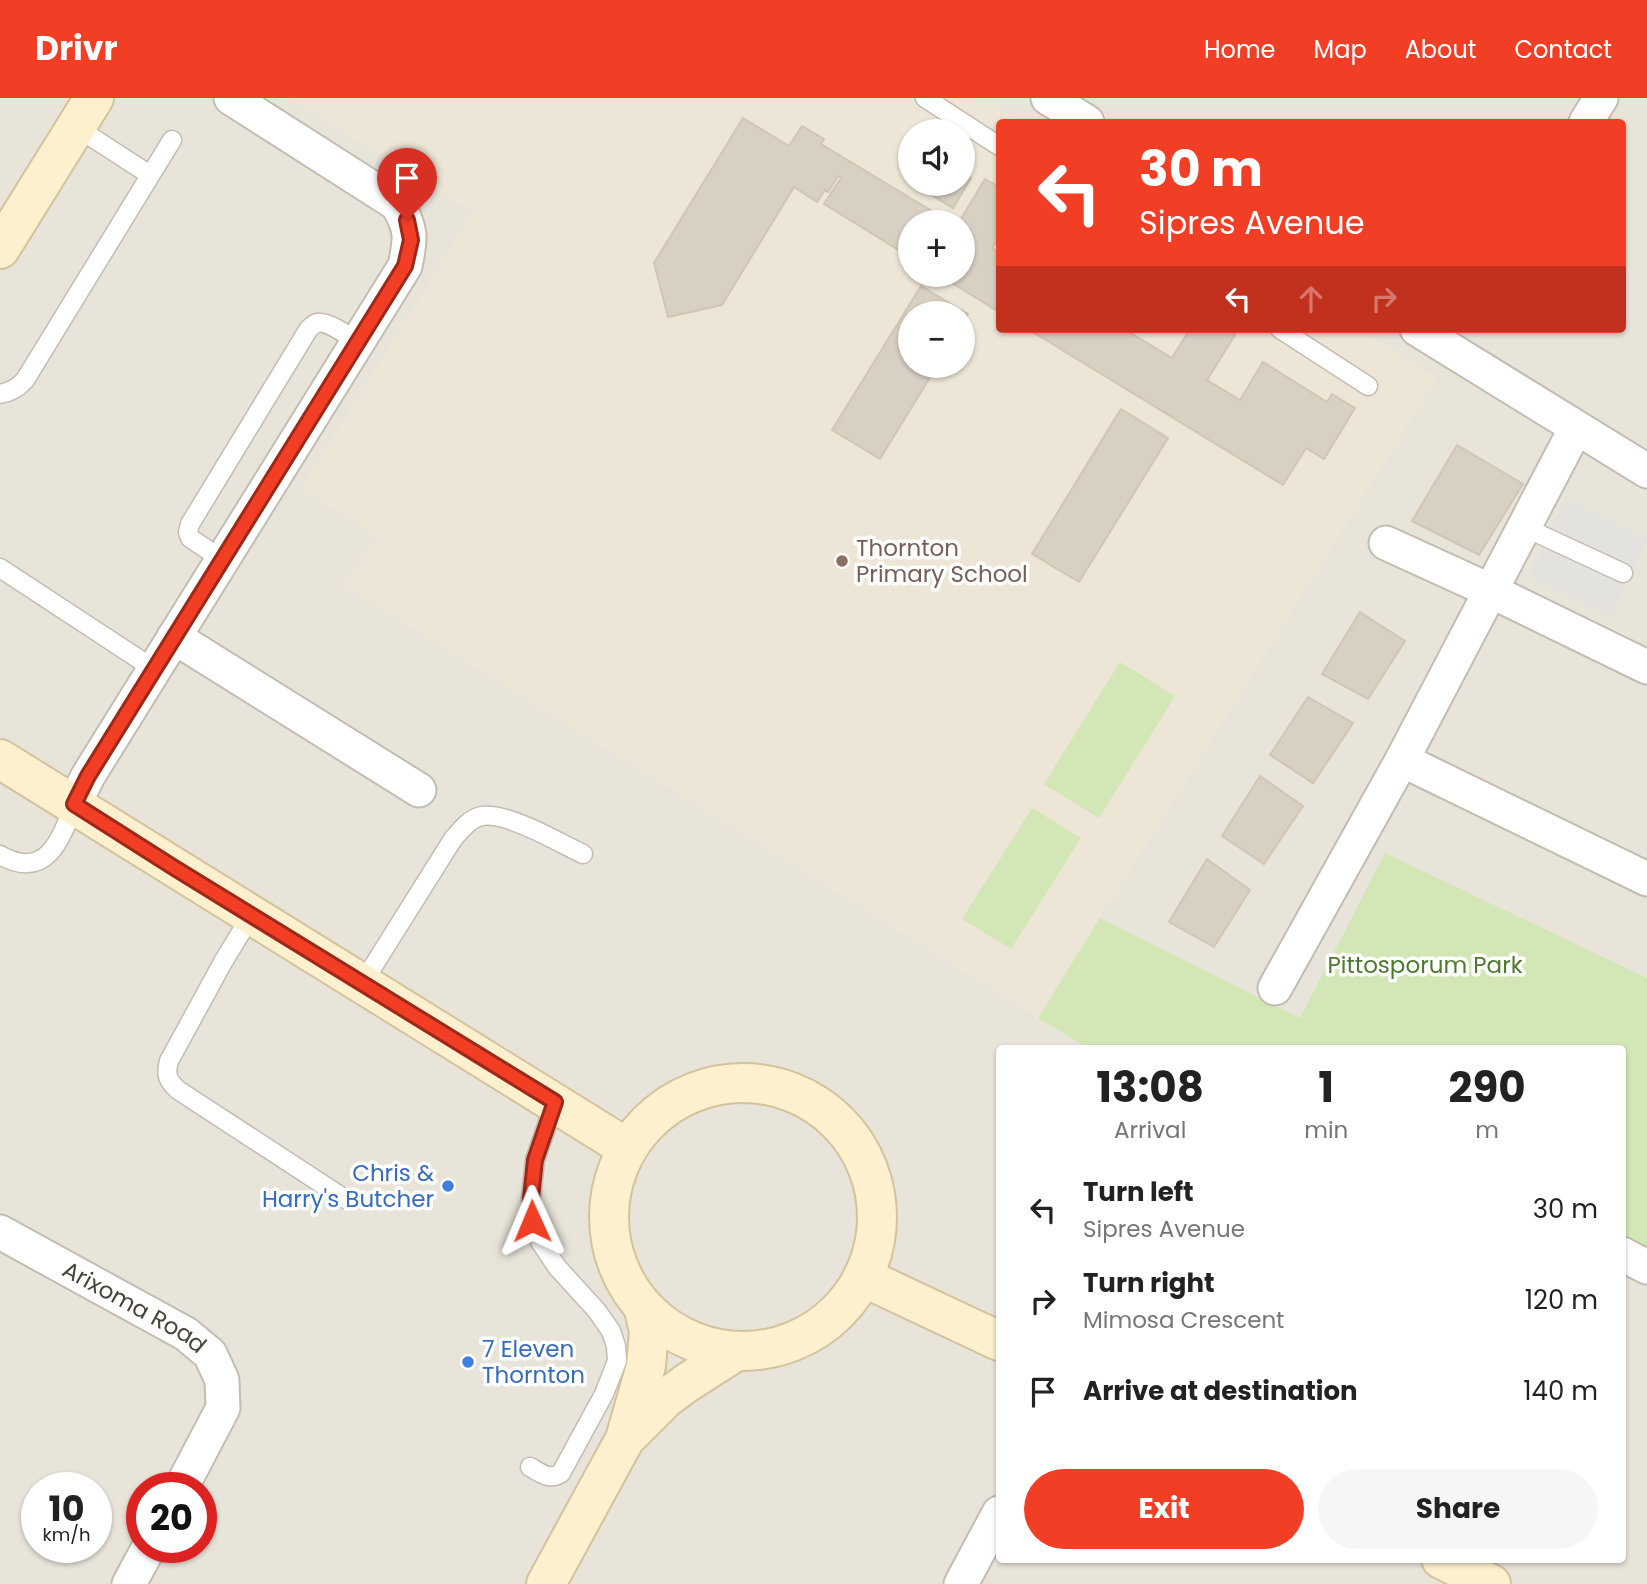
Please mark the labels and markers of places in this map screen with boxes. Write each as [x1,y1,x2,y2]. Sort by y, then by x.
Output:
pin [377,148,437,220]
place label: Thornton Primary School [856,532,1028,590]
marker: Thornton Primary School [834,553,850,569]
place label: Chris & Harry's Butcher [262,1157,434,1215]
marker: Chris & Harry's Butcher [440,1178,456,1194]
place label: 7 Eleven Thornton [482,1333,585,1391]
marker: 7 Eleven Thornton [460,1354,476,1370]

